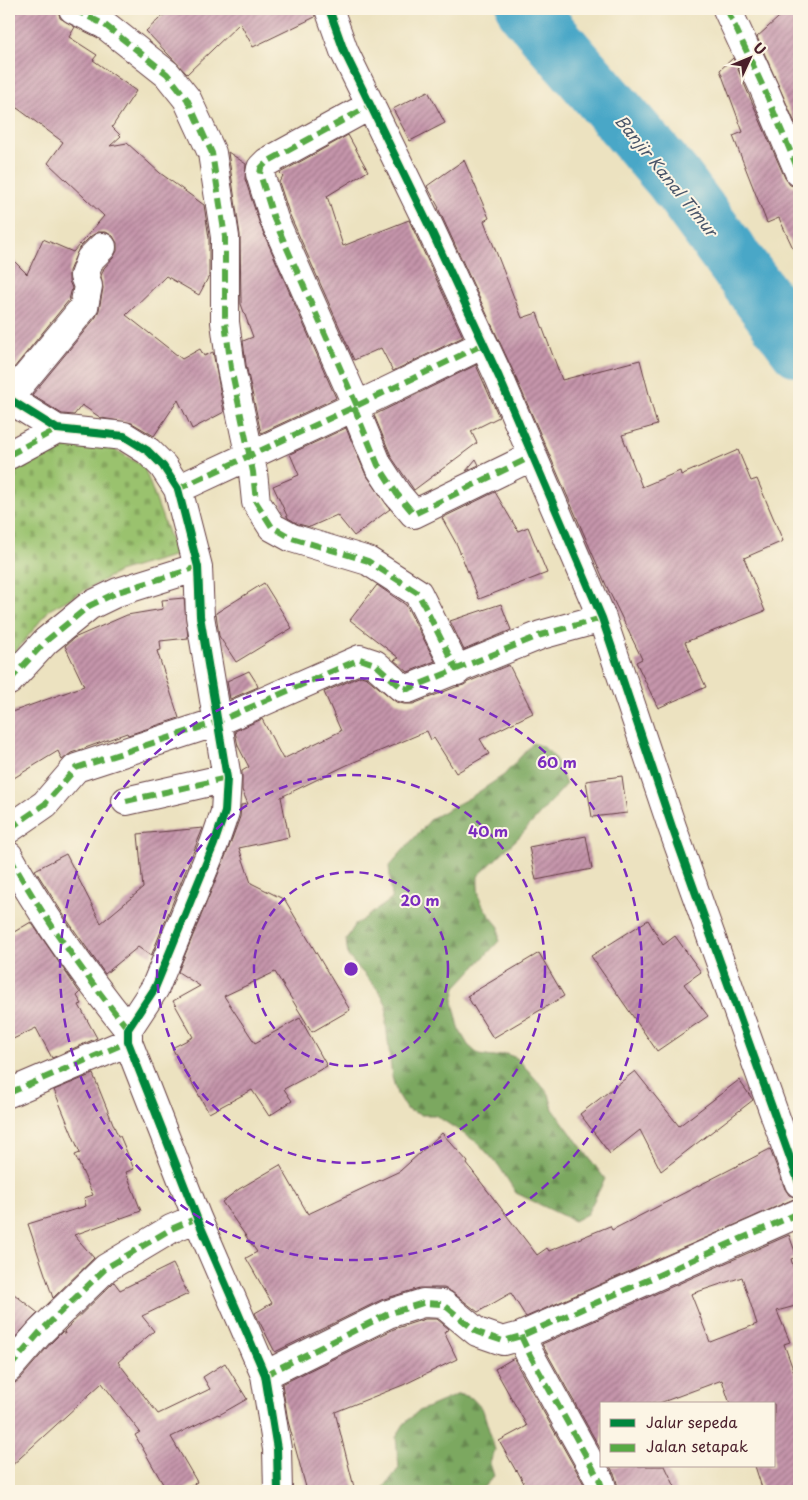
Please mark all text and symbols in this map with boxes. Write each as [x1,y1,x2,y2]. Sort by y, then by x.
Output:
north arrow [726,32,776,82]
text: U [748,37,771,60]
water label: Banjir Kanal Timur [610,109,725,243]
text: 60 m [537,750,577,773]
text: 40 m [468,819,508,842]
text: 20 m [401,888,439,911]
centre of rings [342,960,360,978]
legend [600,1402,776,1468]
text: Jalur sepeda [646,1410,738,1433]
text: Jalan setapak [646,1434,748,1457]

